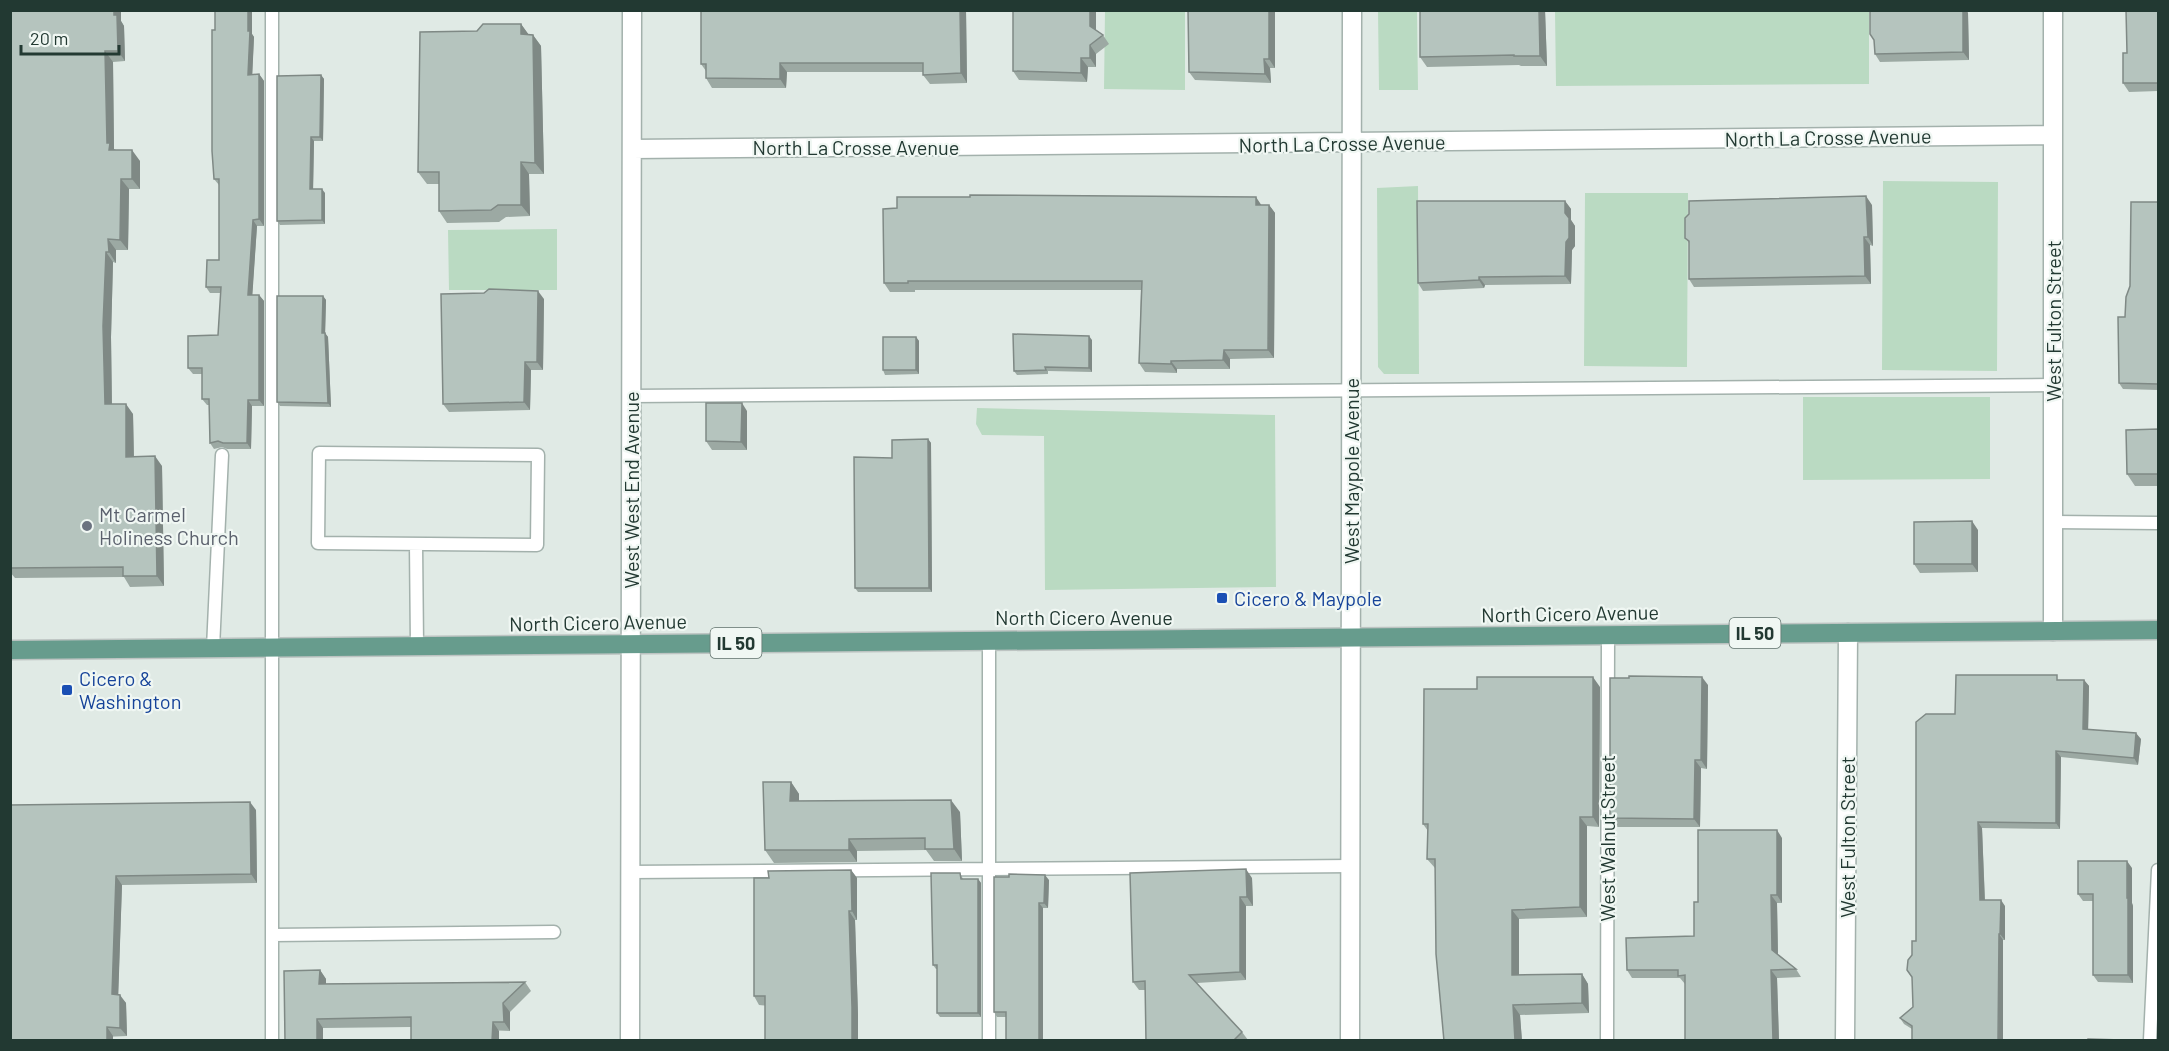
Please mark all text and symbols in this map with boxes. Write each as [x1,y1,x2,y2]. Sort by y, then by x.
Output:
scale bar [21,18,118,56]
text: 20 m [30,27,68,49]
street label: North La Crosse Avenue [1724,123,1932,151]
street label: North La Crosse Avenue [1238,129,1446,157]
street label: North La Crosse Avenue [753,135,960,159]
street label: West Fulton Street [2041,240,2065,402]
street label: West Maypole Avenue [1339,378,1363,564]
street label: West West End Avenue [619,391,643,589]
place label: Mt Carmel Holiness Church [99,502,239,549]
marker: Mt Carmel Holiness Church [80,519,94,533]
place label: Cicero & Maypole [1234,586,1382,610]
marker: Cicero & Maypole [1215,591,1229,605]
street label: North Cicero Avenue [1481,599,1659,627]
street label: North Cicero Avenue [995,605,1173,629]
street label: North Cicero Avenue [509,608,687,636]
road number: IL 50 [1730,618,1780,648]
road number: IL 50 [710,628,762,658]
place label: Cicero & Washington [79,666,181,713]
marker: Cicero & Washington [60,683,74,697]
street label: West Walnut Street [1595,755,1619,921]
street label: West Fulton Street [1835,756,1859,918]

